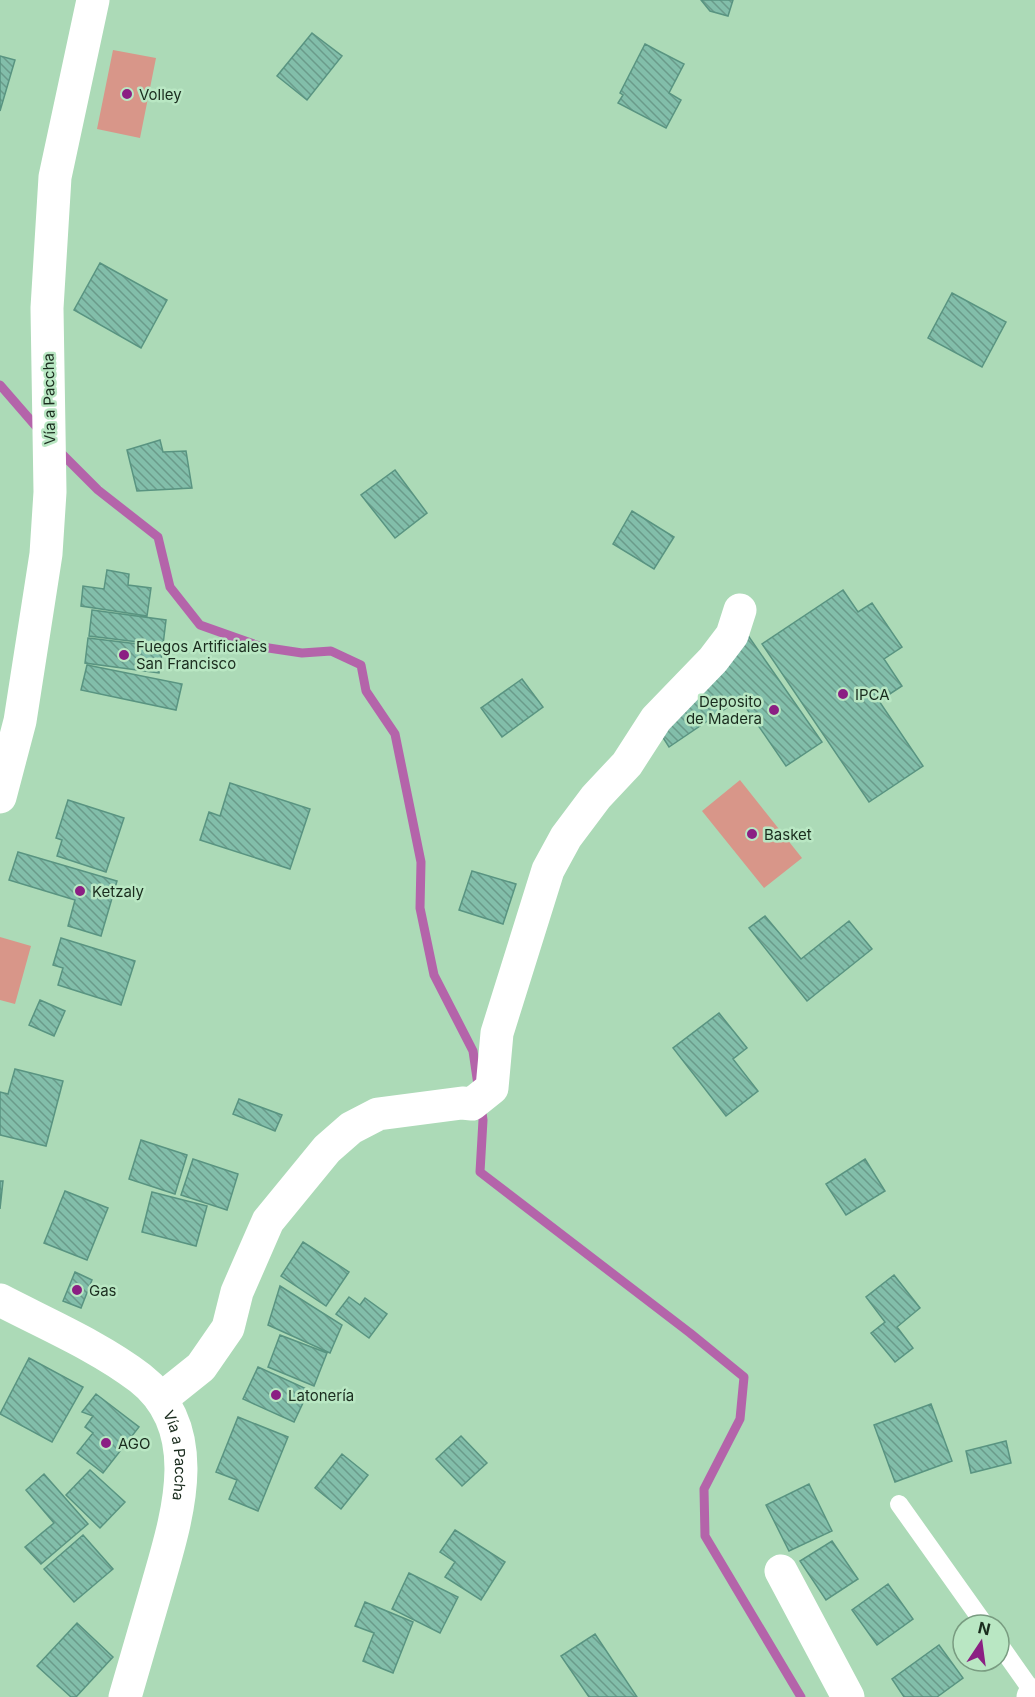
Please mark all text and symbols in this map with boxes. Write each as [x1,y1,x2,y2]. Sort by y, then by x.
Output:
place label: Volley [139,85,182,104]
marker: Volley [120,87,134,101]
street label: Vía a Paccha [39,353,59,445]
place label: Fuegos Artificiales San Francisco [136,637,267,673]
marker: Fuegos Artificiales San Francisco [117,648,131,662]
place label: IPCA [855,685,890,704]
marker: IPCA [836,687,850,701]
place label: Deposito de Madera [686,692,762,728]
marker: Deposito de Madera [767,703,781,717]
place label: Basket [764,825,812,844]
marker: Basket [745,827,759,841]
place label: Ketzaly [92,882,145,901]
marker: Ketzaly [73,884,87,898]
place label: Gas [89,1281,117,1300]
marker: Gas [70,1283,84,1297]
place label: Latonería [288,1386,354,1405]
marker: Latonería [269,1388,283,1402]
street label: Vía a Paccha [160,1407,190,1502]
place label: AGO [118,1434,151,1453]
marker: AGO [99,1436,113,1450]
north arrow [951,1613,1011,1673]
text: N [976,1617,993,1640]

